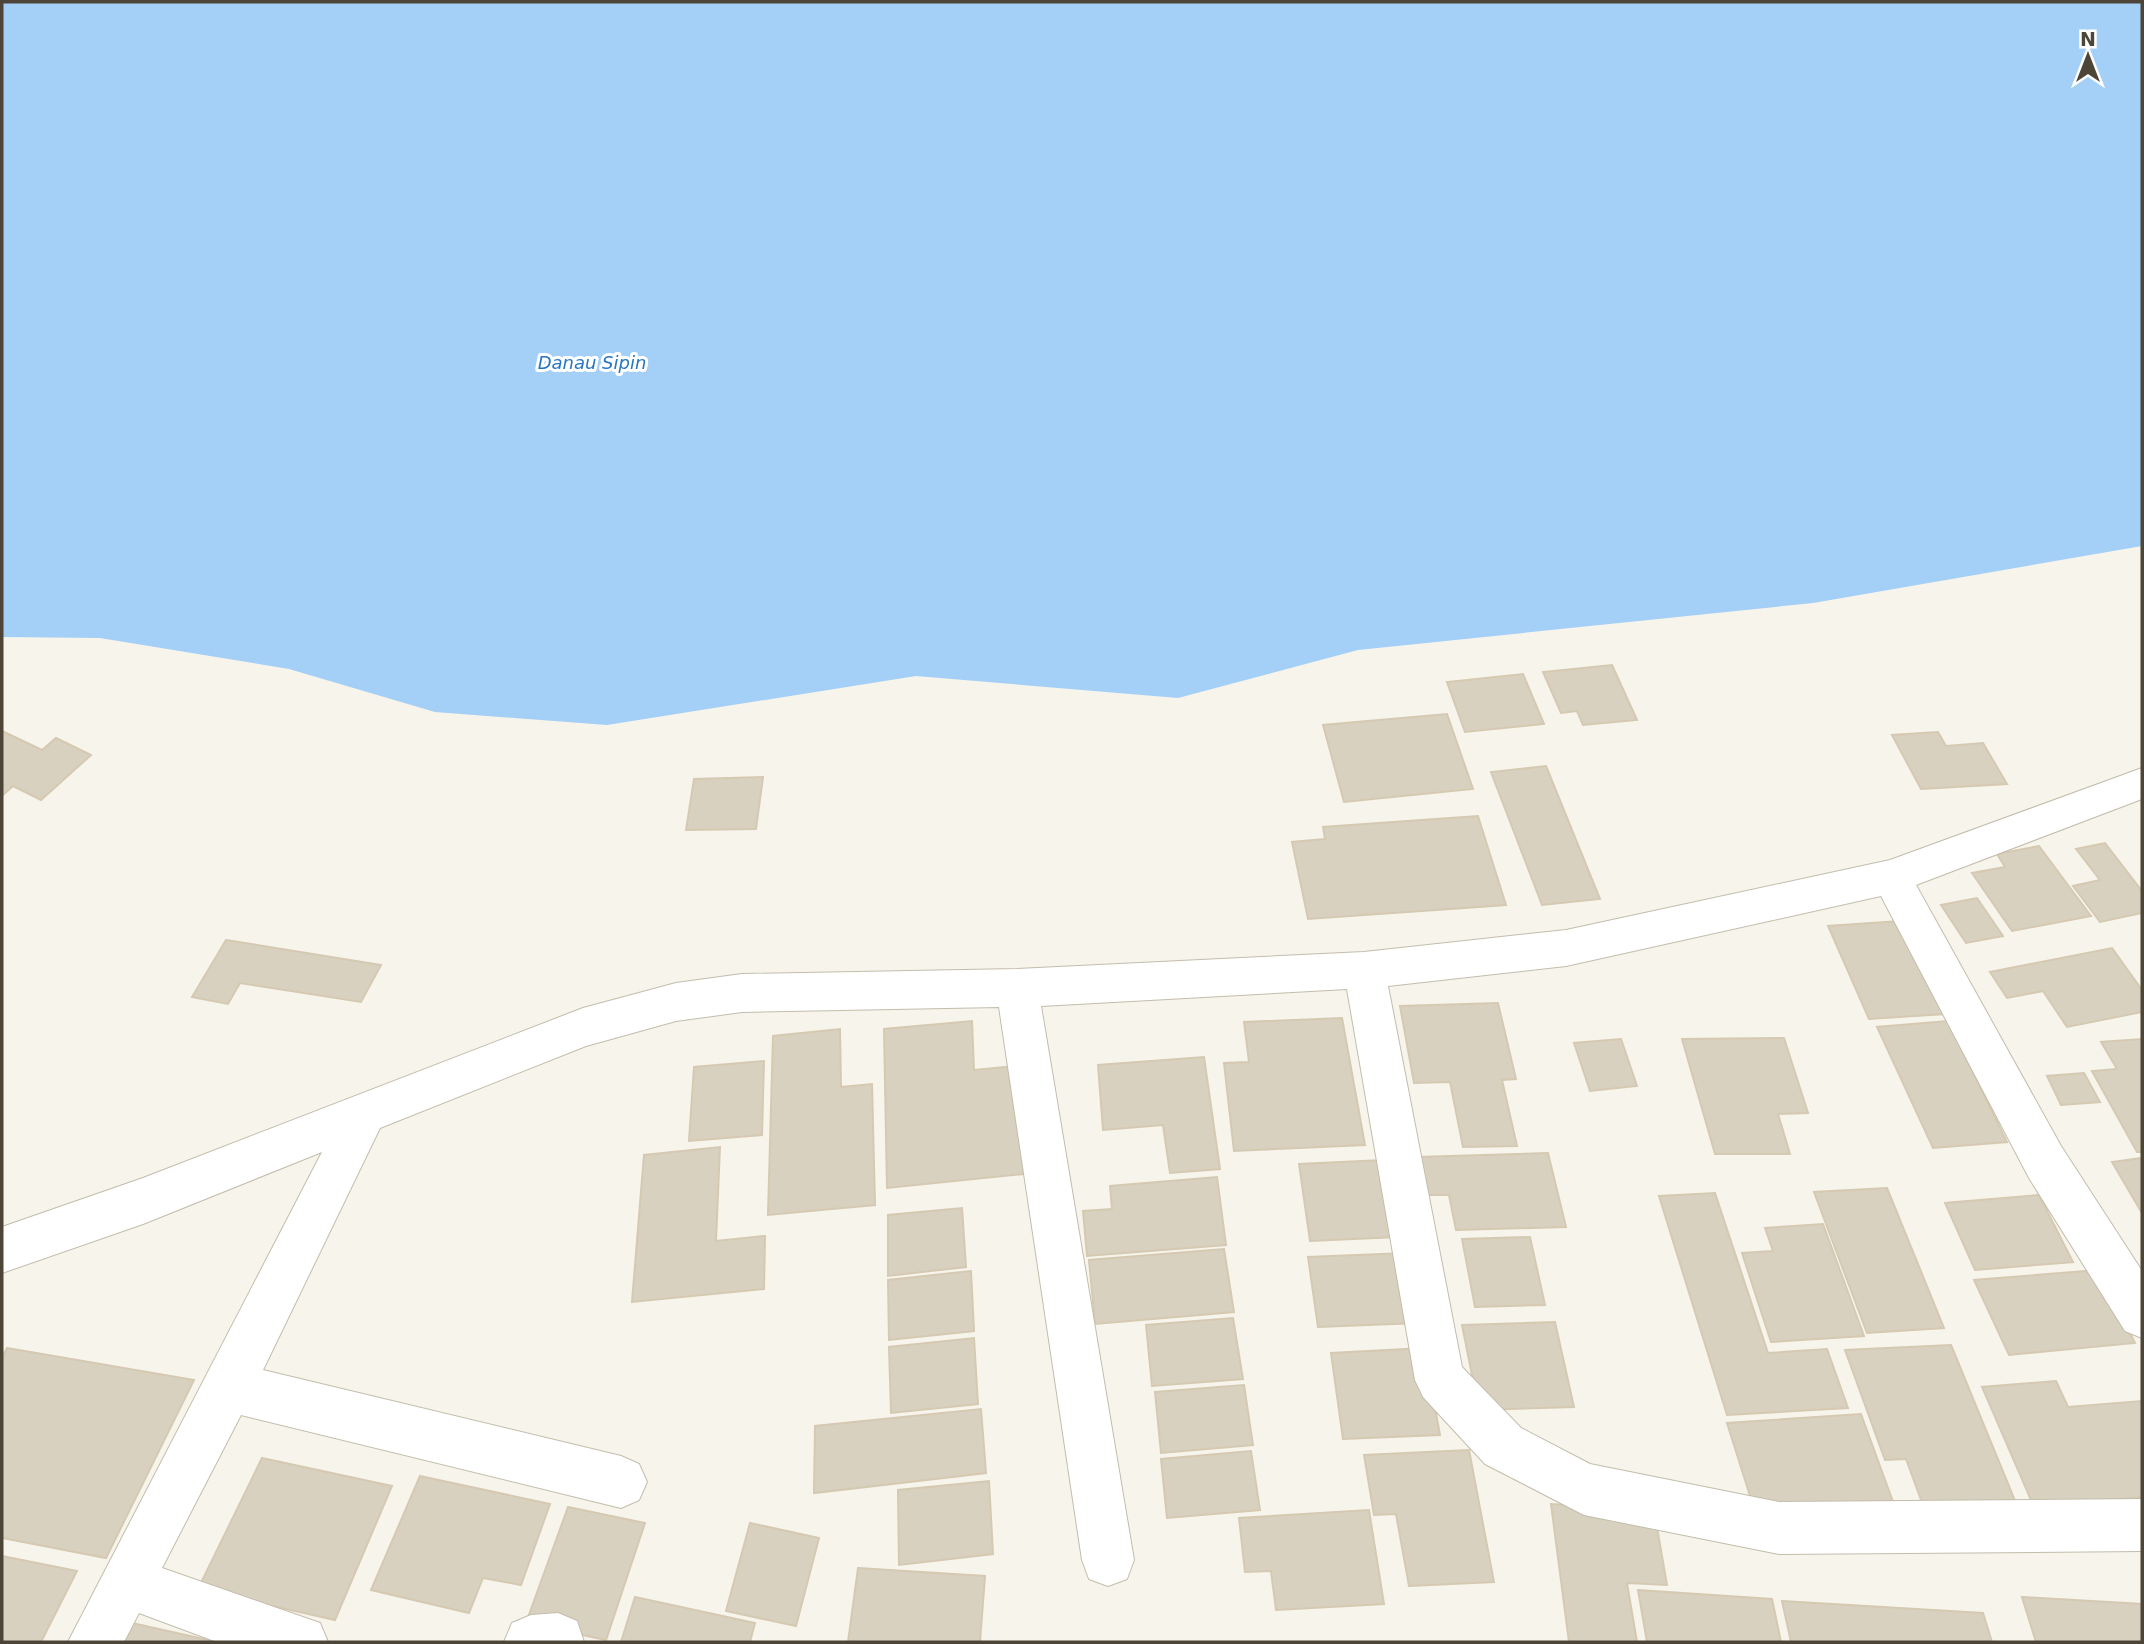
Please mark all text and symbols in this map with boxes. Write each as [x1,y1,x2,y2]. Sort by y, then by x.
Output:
north arrow [2053,21,2123,91]
text: N [2080,28,2096,50]
water label: Danau Sipin [538,352,646,373]

